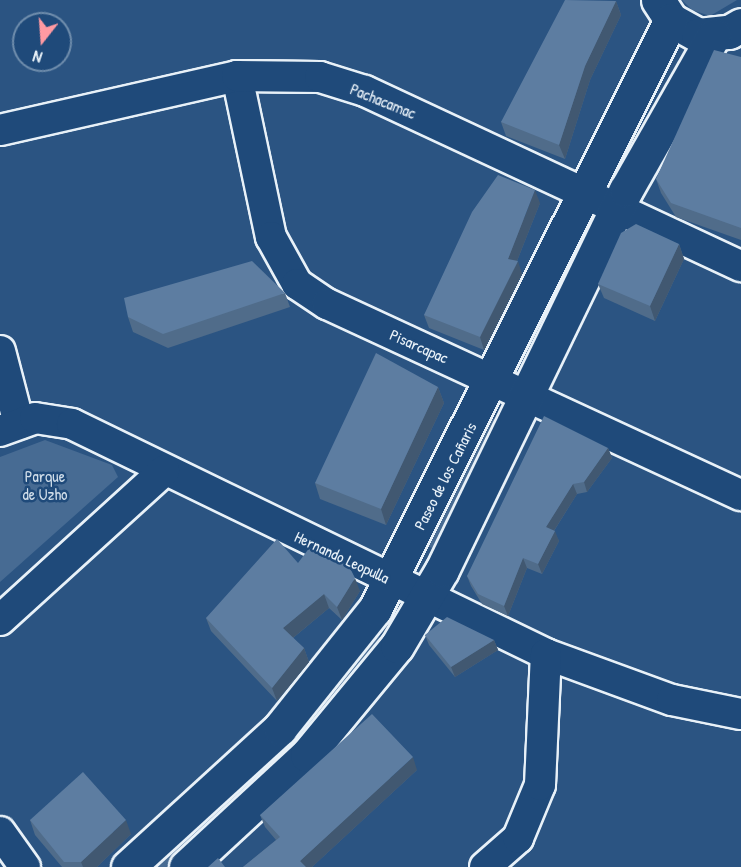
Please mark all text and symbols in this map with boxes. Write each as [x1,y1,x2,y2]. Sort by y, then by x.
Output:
north arrow [12,12,72,72]
text: N [30,46,45,69]
street label: Pachacamac [347,79,419,123]
street label: Pisarcapac [387,325,451,367]
street label: Paseo de los Cañaris [410,419,480,533]
park label: Parque de Uzho [22,466,68,504]
street label: Hernando Leopulla [292,527,392,587]

